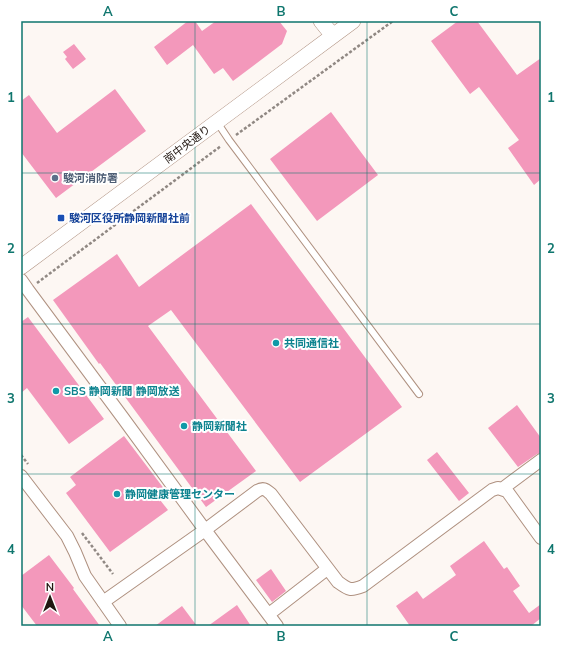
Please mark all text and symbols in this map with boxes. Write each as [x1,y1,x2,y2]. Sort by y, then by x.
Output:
text: A [103,3,113,19]
text: B [277,3,286,19]
text: C [450,3,459,19]
text: 1 [7,89,15,105]
text: 1 [547,89,555,105]
street label: 南中央通り [161,122,213,166]
place label: 駿河消防署 [63,171,118,185]
marker: 駿河消防署 [50,173,60,183]
place label: 駿河区役所静岡新聞社前 [69,211,190,225]
marker: 駿河区役所静岡新聞社前 [56,213,66,223]
text: 2 [7,240,15,256]
text: 2 [547,240,555,256]
place label: 共同通信社 [284,336,339,350]
marker: 共同通信社 [271,338,281,348]
place label: SBS 静岡新聞 静岡放送 [64,384,180,398]
marker: SBS 静岡新聞 静岡放送 [51,386,61,396]
text: 3 [7,390,15,406]
text: 3 [547,390,555,406]
place label: 静岡新聞社 [192,419,247,433]
marker: 静岡新聞社 [179,421,189,431]
place label: 静岡健康管理センター [125,487,235,501]
marker: 静岡健康管理センター [112,489,122,499]
text: 4 [7,541,15,557]
text: 4 [547,541,555,557]
north arrow [30,577,70,617]
text: N [46,580,54,594]
text: A [103,628,113,644]
text: B [277,628,286,644]
text: C [450,628,459,644]

